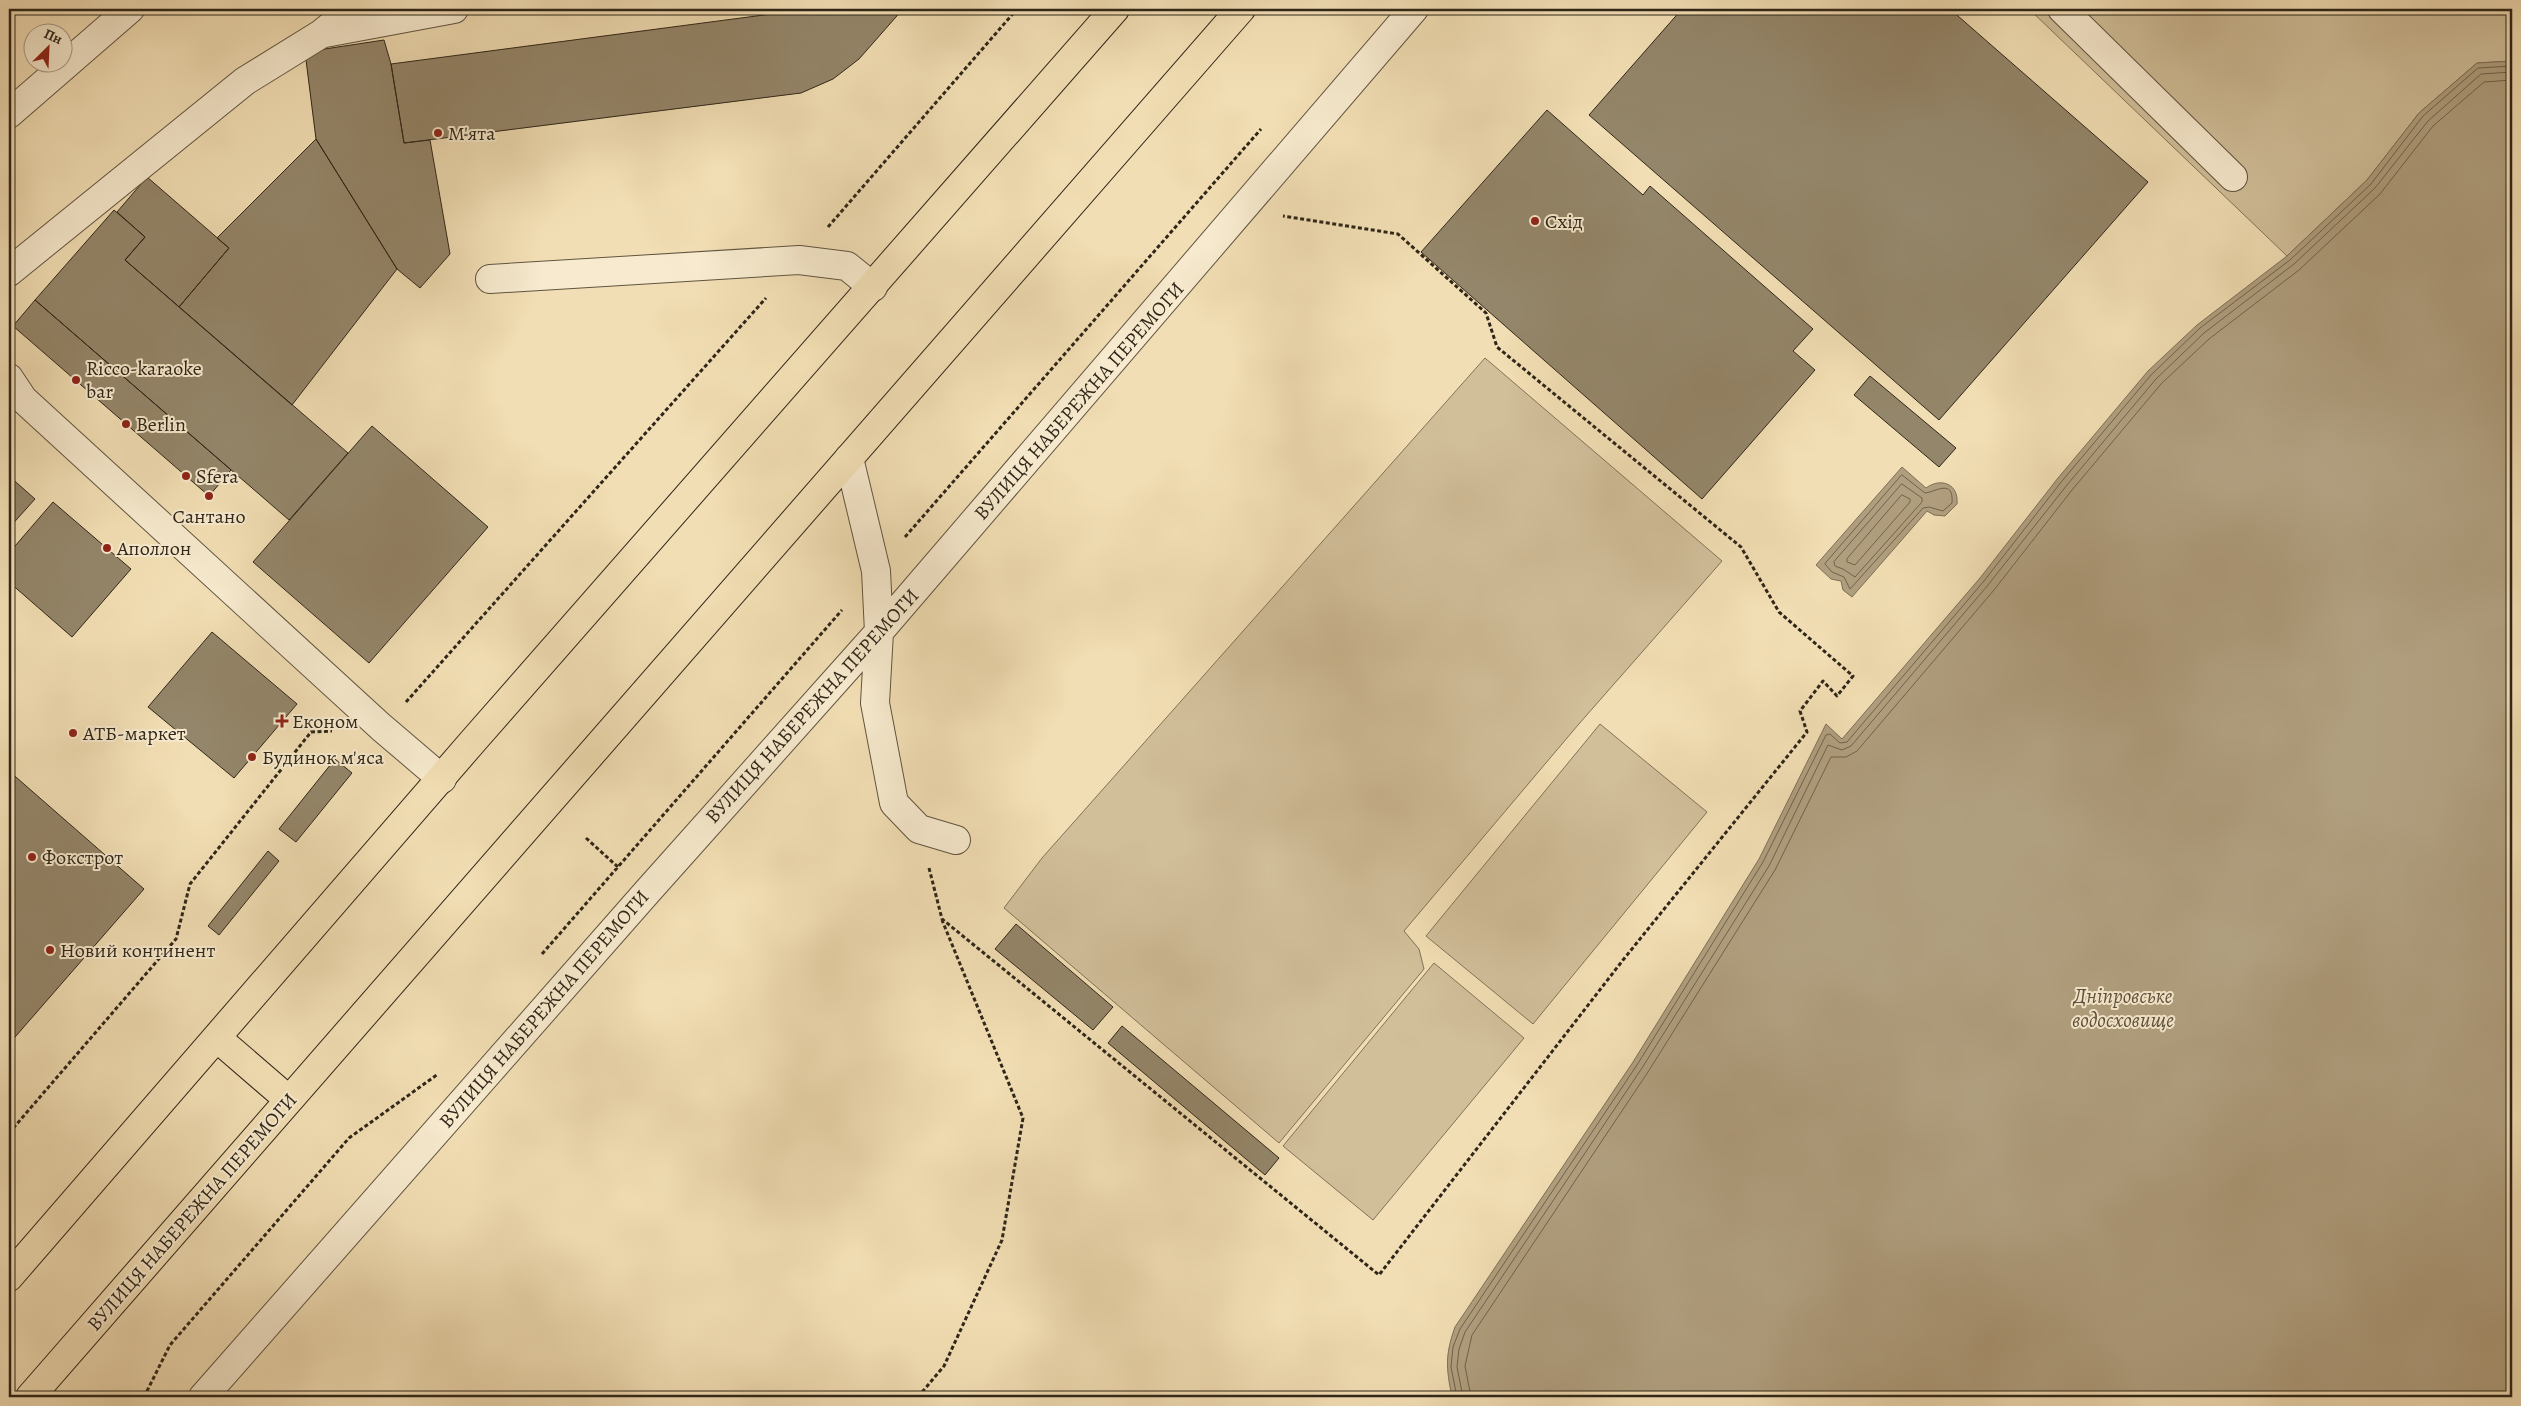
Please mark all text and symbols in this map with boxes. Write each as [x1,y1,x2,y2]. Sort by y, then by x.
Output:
north arrow [22,22,72,72]
text: Пн [41,24,65,49]
place label: М'ята [448,120,496,147]
marker: М'ята [432,127,444,139]
place label: Схід [1545,208,1583,235]
marker: Схід [1529,215,1541,227]
street label: ВУЛИЦЯ НАБЕРЕЖНА ПЕРЕМОГИ [968,276,1190,526]
place label: Ricco-karaoke bar [86,355,202,405]
marker: Ricco-karaoke bar [70,374,82,386]
place label: Berlin [136,411,186,438]
marker: Berlin [120,418,132,430]
place label: Sfera [196,463,239,490]
marker: Sfera [180,470,192,482]
marker: Сантано [203,490,215,502]
place label: Сантано [172,503,246,530]
place label: Аполлон [116,535,191,562]
marker: Аполлон [101,542,113,554]
street label: ВУЛИЦЯ НАБЕРЕЖНА ПЕРЕМОГИ [699,583,925,829]
place label: Економ [292,708,358,735]
marker: Економ [276,715,288,727]
place label: АТБ-маркет [82,720,186,747]
marker: АТБ-маркет [67,727,79,739]
place label: Будинок м'яса [262,744,385,771]
marker: Будинок м'яса [246,751,258,763]
place label: Фокстрот [42,844,123,871]
marker: Фокстрот [26,851,38,863]
street label: ВУЛИЦЯ НАБЕРЕЖНА ПЕРЕМОГИ [433,884,655,1134]
place label: Новий континент [60,937,215,964]
marker: Новий континент [44,944,56,956]
water label: Дніпровське водосховище [2072,982,2174,1034]
street label: ВУЛИЦЯ НАБЕРЕЖНА ПЕРЕМОГИ [81,1087,303,1337]

